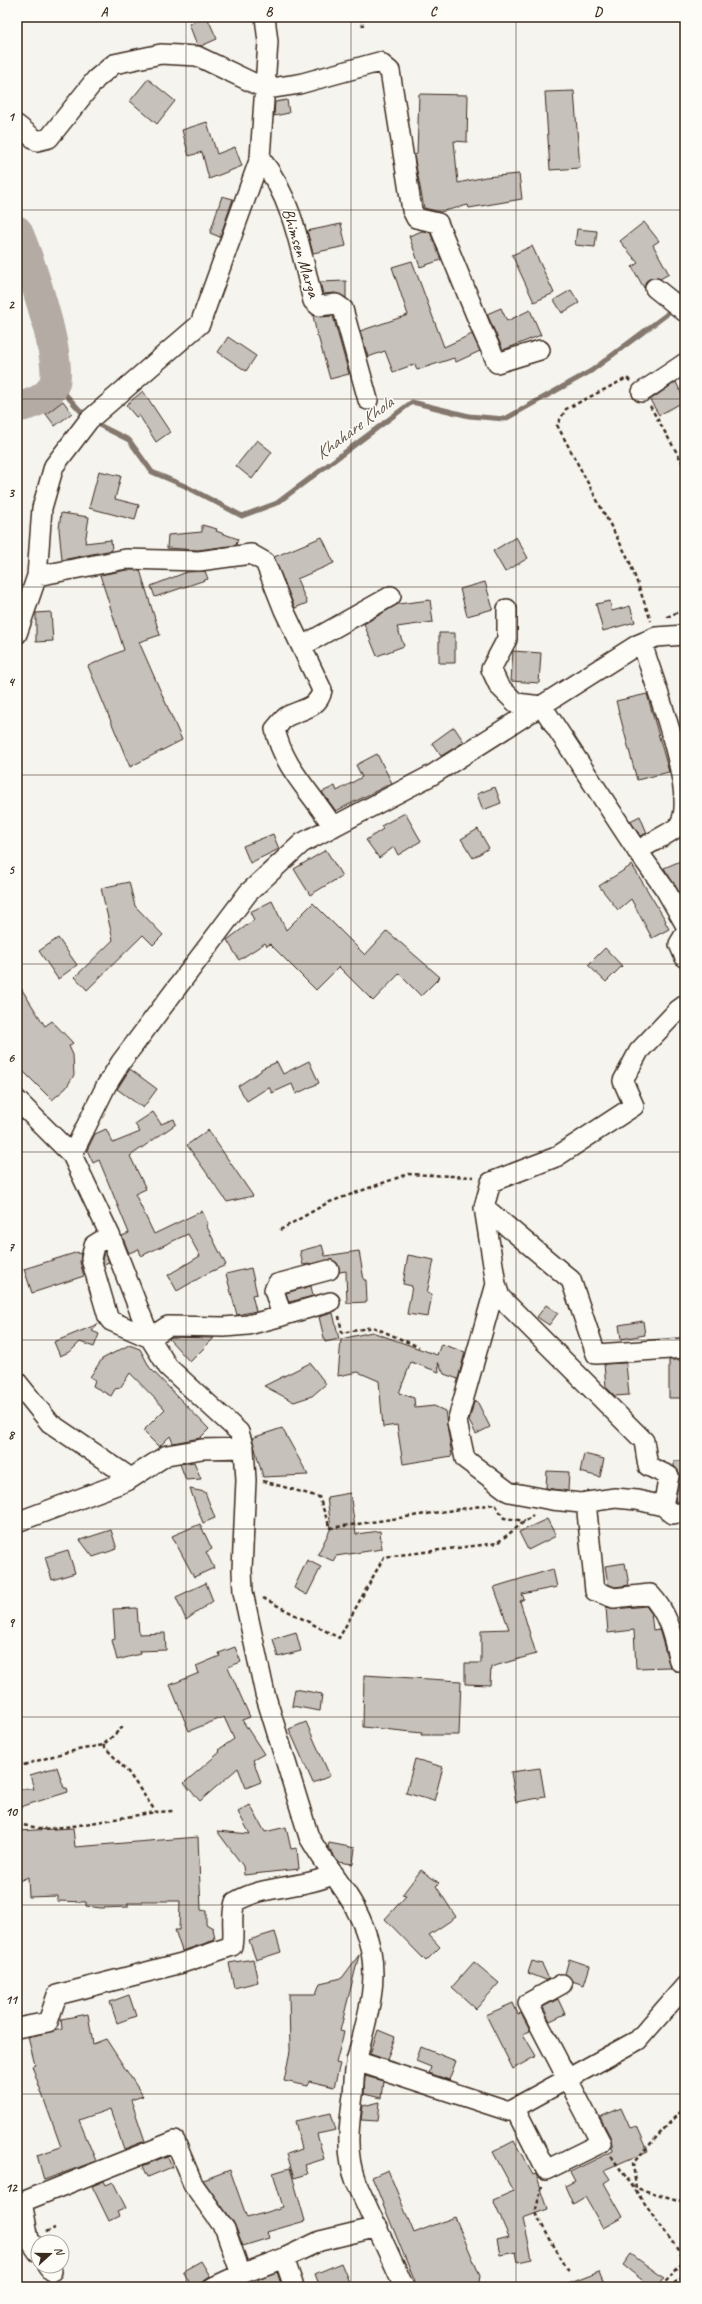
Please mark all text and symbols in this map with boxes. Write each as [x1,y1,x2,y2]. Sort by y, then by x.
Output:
text: A [101,4,109,20]
text: B [266,4,274,20]
text: C [430,4,438,20]
text: D [594,4,603,20]
text: 1 [8,109,16,125]
street label: Bhimsen Marga [277,206,325,302]
text: 2 [8,297,15,313]
water label: Khahare Khola [311,391,399,464]
text: 3 [8,485,15,501]
text: 4 [8,674,16,690]
text: 5 [8,862,15,878]
text: 6 [8,1050,15,1066]
text: 7 [8,1239,15,1255]
text: 8 [8,1427,16,1443]
text: 9 [8,1615,15,1631]
text: 10 [5,1804,18,1820]
text: 11 [5,1992,19,2008]
text: 12 [5,2180,18,2196]
north arrow [30,2234,70,2274]
text: N [52,2245,68,2258]

